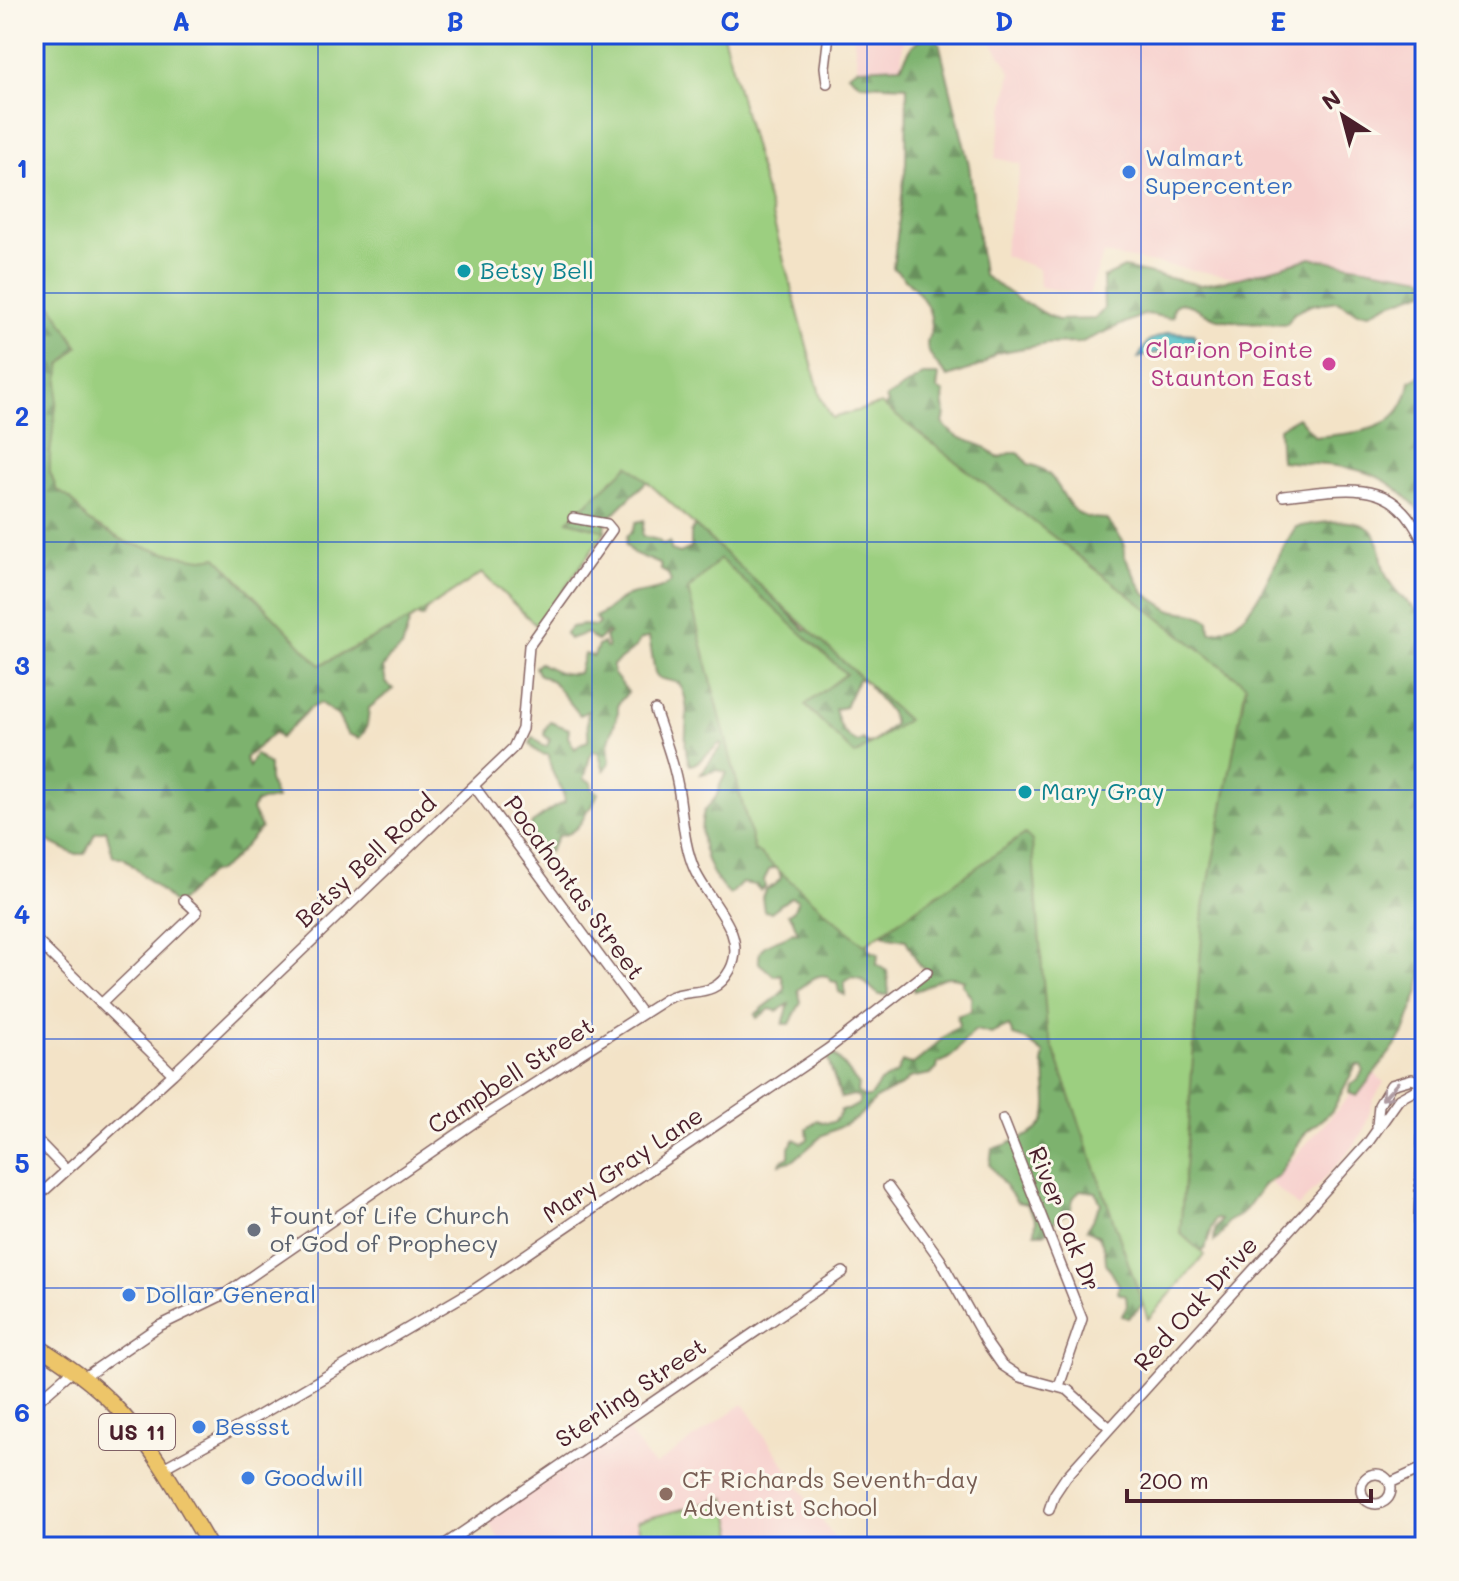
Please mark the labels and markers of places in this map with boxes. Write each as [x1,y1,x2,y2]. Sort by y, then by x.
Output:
place label: Walmart Supercenter [1145,141,1293,200]
marker: Walmart Supercenter [1120,163,1138,181]
place label: Betsy Bell [480,254,594,285]
marker: Betsy Bell [455,262,473,280]
place label: Clarion Pointe Staunton East [1145,333,1313,392]
marker: Clarion Pointe Staunton East [1320,355,1338,373]
place label: Mary Gray [1041,775,1165,806]
marker: Mary Gray [1016,783,1034,801]
place label: Fount of Life Church of God of Prophecy [270,1199,509,1258]
marker: Fount of Life Church of God of Prophecy [245,1221,263,1239]
place label: Dollar General [145,1278,316,1309]
marker: Dollar General [120,1286,138,1304]
place label: Bessst [215,1410,290,1441]
marker: Bessst [190,1418,208,1436]
place label: Goodwill [264,1461,363,1492]
place label: CF Richards Seventh-day Adventist School [682,1463,978,1522]
marker: Goodwill [239,1469,257,1487]
marker: CF Richards Seventh-day Adventist School [657,1485,675,1503]

